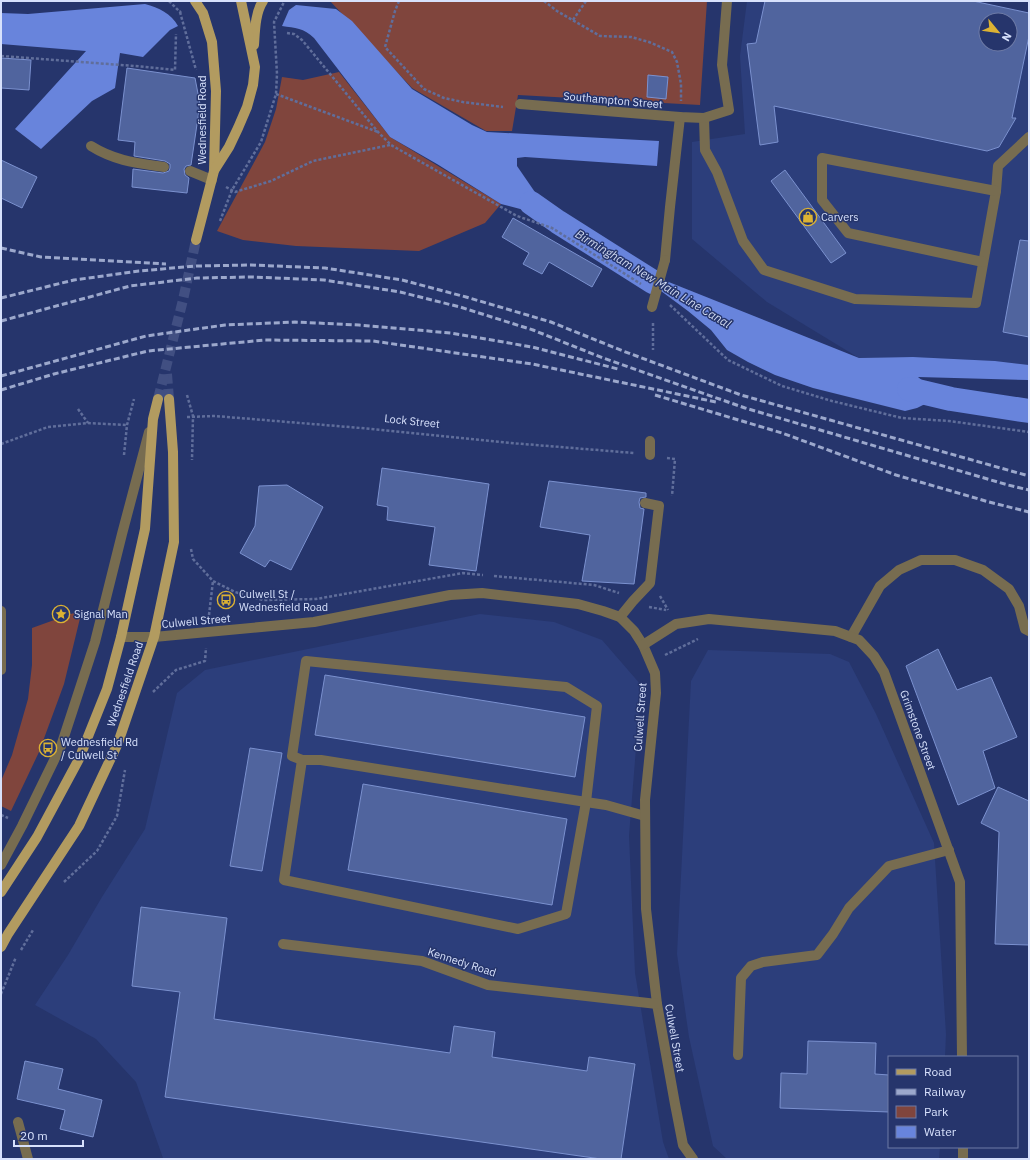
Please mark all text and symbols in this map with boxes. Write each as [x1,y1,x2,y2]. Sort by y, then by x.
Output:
north arrow [978,12,1018,52]
text: N [999,30,1015,44]
street label: Wednesfield Road [195,75,209,165]
street label: Southampton Street [563,89,663,111]
shop icon: Carvers [798,207,818,227]
place label: Carvers [821,210,859,224]
water label: Birmingham New Main Line Canal [573,226,735,332]
street label: Lock Street [384,411,441,431]
place label: Culwell St / Wednesfield Road [239,587,328,614]
bus stop icon: Culwell St / Wednesfield Road [216,590,236,610]
place icon: Signal Man [51,604,71,624]
place label: Signal Man [74,607,128,621]
street label: Culwell Street [161,611,231,631]
street label: Wednesfield Road [104,640,146,728]
street label: Culwell Street [631,682,649,752]
street label: Grimstone Street [897,688,939,772]
place label: Wednesfield Rd / Culwell St [61,735,138,762]
bus stop icon: Wednesfield Rd / Culwell St [38,738,58,758]
street label: Kennedy Road [426,944,498,980]
street label: Culwell Street [662,1003,688,1073]
legend [888,1056,1018,1148]
text: Road [924,1064,952,1079]
text: Railway [924,1084,966,1099]
text: Park [924,1104,949,1119]
scale bar [14,1122,83,1148]
text: Water [924,1124,957,1139]
text: 20 m [20,1128,48,1143]

